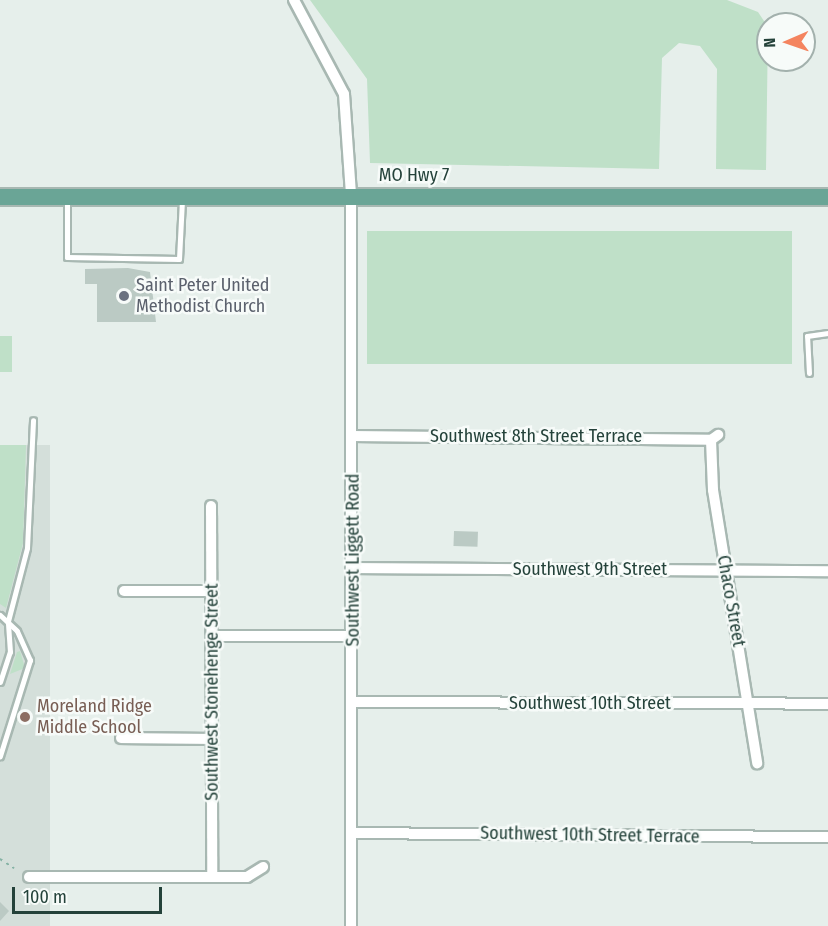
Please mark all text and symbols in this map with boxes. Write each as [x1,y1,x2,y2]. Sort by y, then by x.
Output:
north arrow [756,12,816,72]
text: N [760,37,779,48]
street label: MO Hwy 7 [379,164,449,186]
place label: Saint Peter United Methodist Church [136,275,269,318]
marker: Saint Peter United Methodist Church [117,289,131,303]
street label: Southwest 8th Street Terrace [430,425,642,447]
street label: Southwest Liggett Road [342,473,364,647]
street label: Chaco Street [712,554,750,648]
street label: Southwest 9th Street [513,558,667,580]
street label: Southwest Stonehenge Street [201,583,223,801]
street label: Southwest 10th Street [509,692,671,714]
place label: Moreland Ridge Middle School [37,696,152,738]
marker: Moreland Ridge Middle School [18,710,32,724]
street label: Southwest 10th Street Terrace [480,822,700,848]
scale bar [15,875,165,913]
text: 100 m [23,886,67,908]

